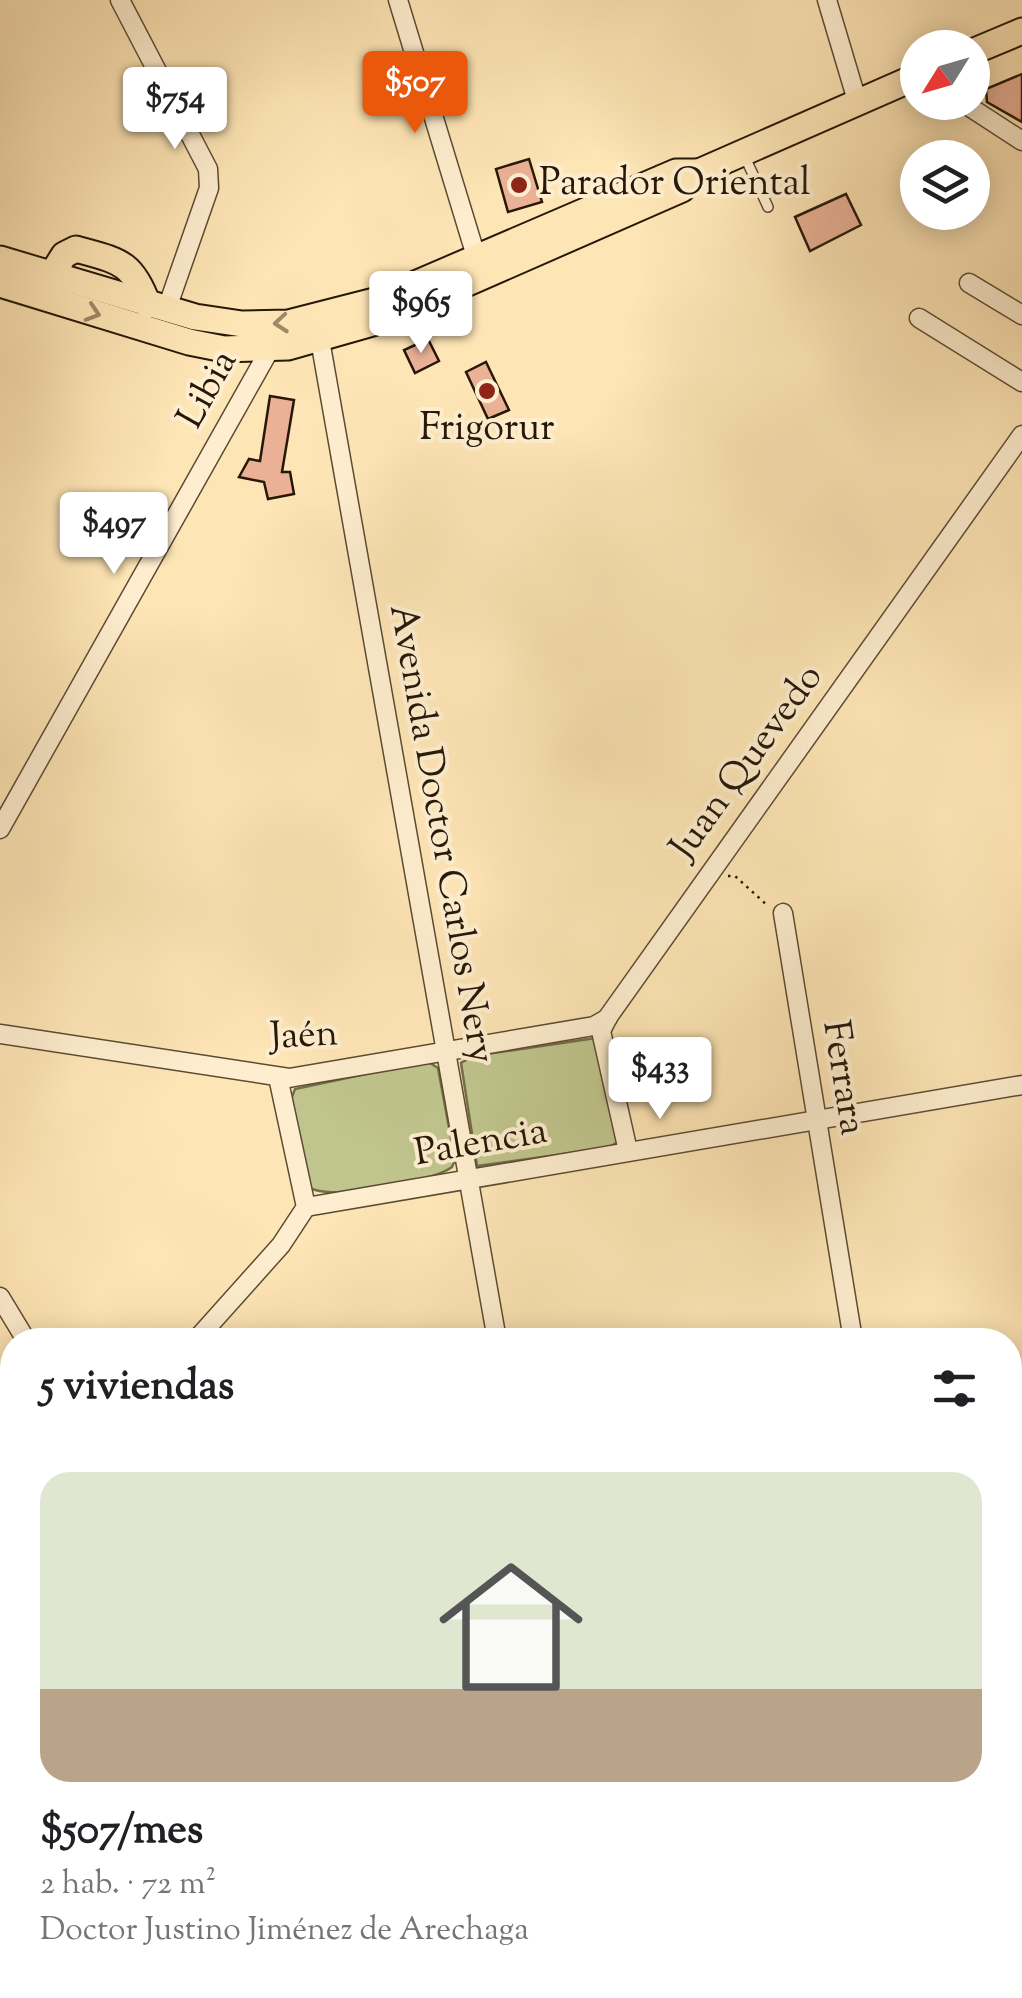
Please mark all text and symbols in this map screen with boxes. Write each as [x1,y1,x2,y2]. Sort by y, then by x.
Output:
north arrow [900,30,990,120]
map controls [900,30,990,230]
pin: $507 [356,51,474,136]
text: $507 [385,60,445,106]
pin: $754 [116,67,234,152]
text: $754 [145,76,205,122]
button: layers [900,140,990,230]
place label: Parador Oriental [539,158,811,212]
marker: Parador Oriental [508,174,530,196]
pin: $965 [362,271,480,356]
text: $965 [391,280,451,326]
one-way arrow [84,301,101,322]
one-way arrow [273,312,289,333]
street label: Libia [165,341,253,439]
marker: Frigorur [476,380,498,402]
place label: Frigorur [420,403,554,457]
pin: $497 [55,492,173,577]
text: $497 [82,501,146,547]
street label: Avenida Doctor Carlos Nery [373,600,507,1068]
street label: Juan Quevedo [657,654,838,874]
street label: Jaén [267,1008,339,1066]
street label: Ferrara [806,1017,878,1139]
pin: $433 [601,1037,719,1122]
text: $433 [630,1046,690,1092]
street label: Palencia [410,1106,552,1182]
text: 5 viviendas [40,1358,234,1418]
icon: filters [927,1361,982,1416]
icon: home [421,1537,601,1717]
text: $507/mes [40,1802,203,1862]
text: 2 hab. · 72 m² [40,1862,216,1908]
text: Doctor Justino Jiménez de Arechaga [40,1908,529,1954]

